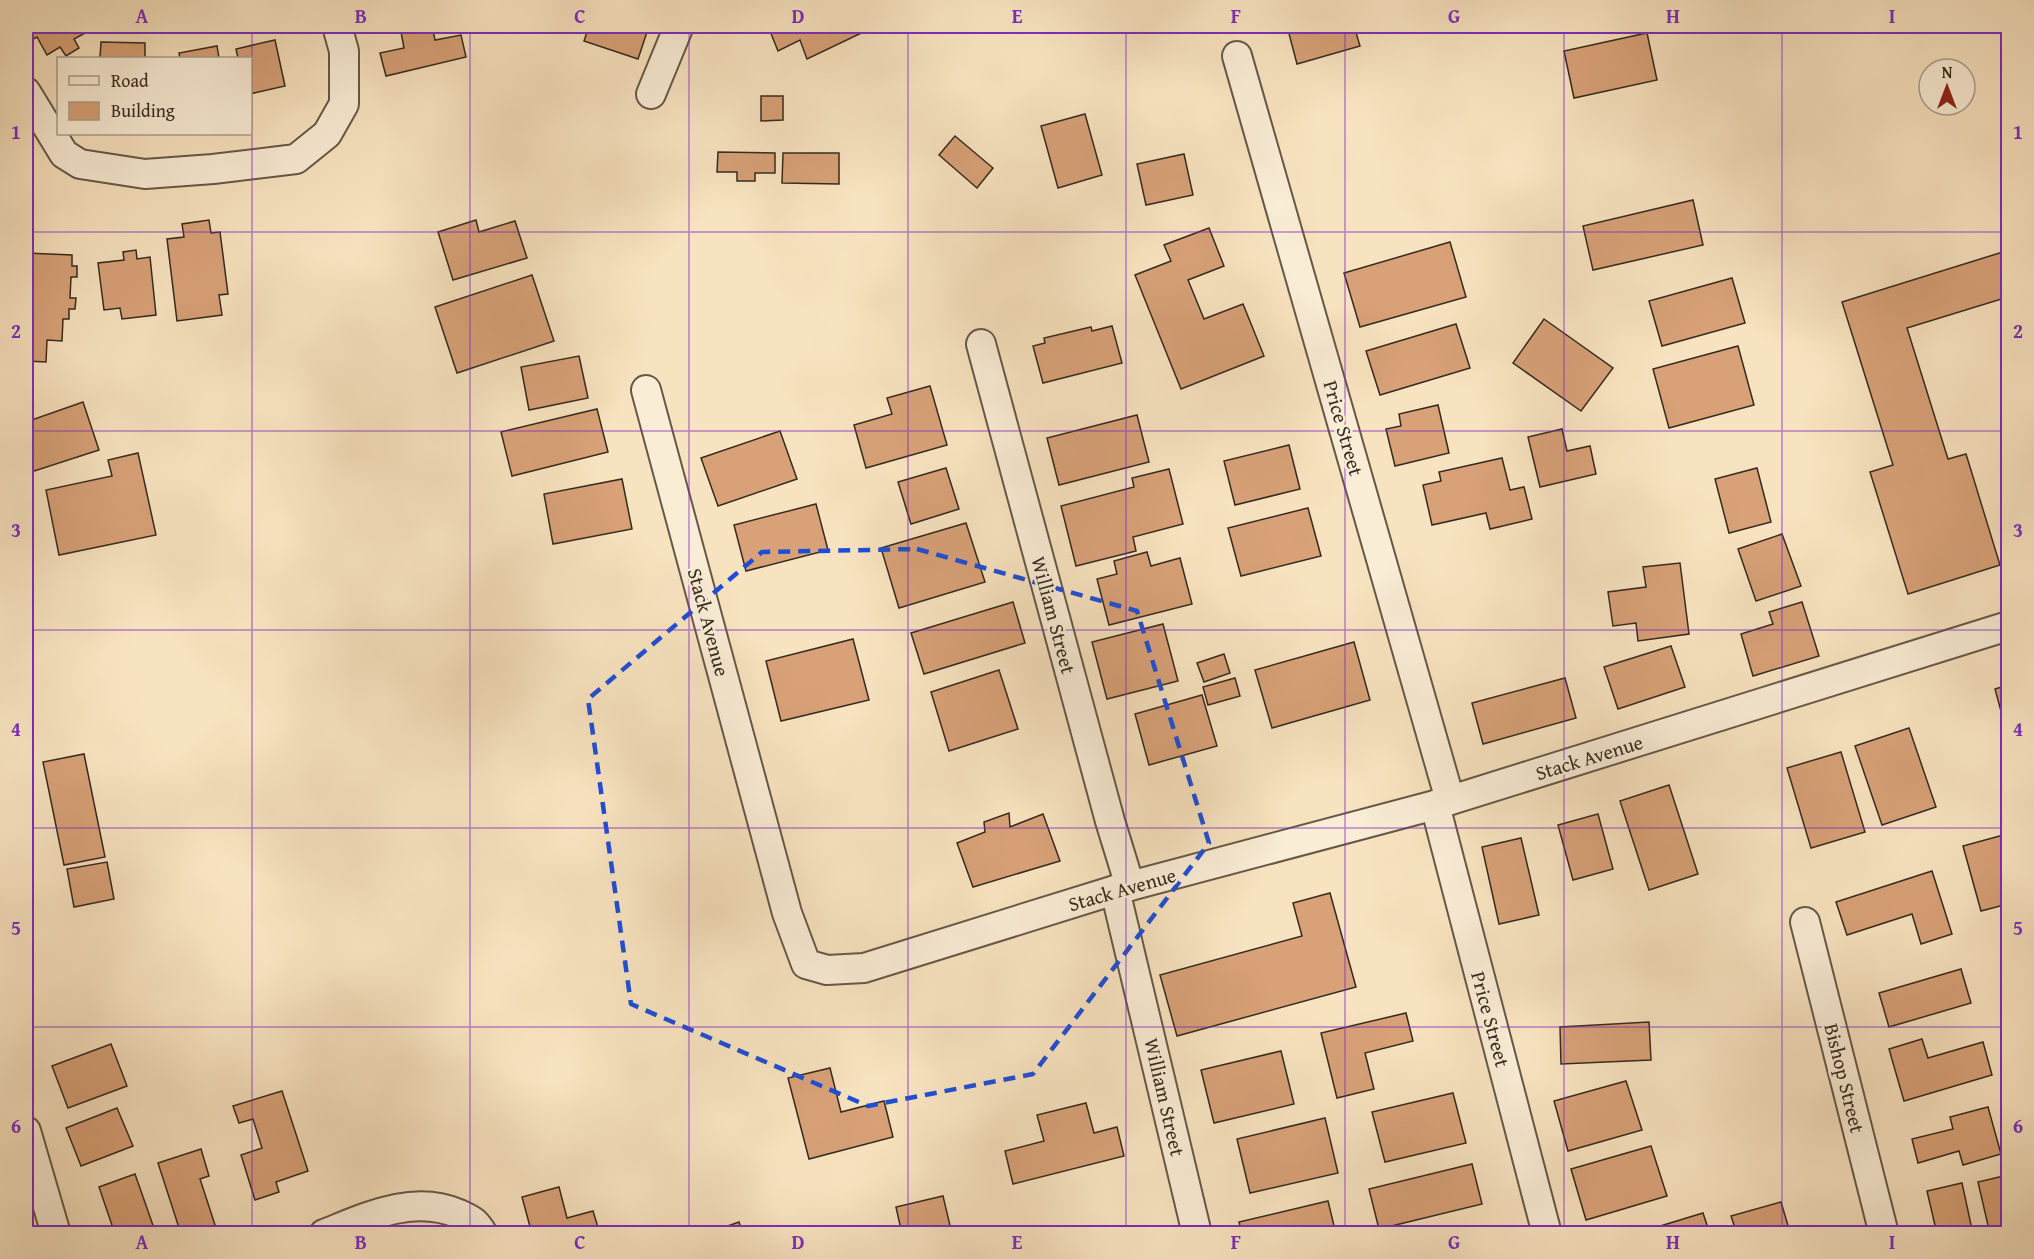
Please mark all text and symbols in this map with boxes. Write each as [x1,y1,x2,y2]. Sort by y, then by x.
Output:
text: A [136,1,149,30]
text: B [355,1,367,30]
text: C [574,1,586,30]
text: D [791,1,805,30]
text: E [1012,1,1023,30]
text: F [1231,1,1241,30]
text: G [1448,1,1460,30]
text: H [1666,1,1680,30]
text: I [1889,1,1895,30]
legend [57,57,252,135]
north arrow [1917,57,1977,117]
text: N [1942,60,1953,84]
text: Road [111,67,149,94]
text: Building [111,97,175,124]
text: 1 [11,117,21,146]
text: 1 [2013,117,2023,146]
text: 2 [11,316,21,345]
text: 2 [2013,316,2023,345]
street label: Price Street [1317,377,1371,479]
text: 3 [11,515,21,544]
text: 3 [2013,515,2023,544]
street label: William Street [1024,553,1084,677]
street label: Stack Avenue [681,565,737,679]
text: 4 [11,714,21,743]
text: 4 [2013,714,2023,743]
street label: Stack Avenue [1532,727,1646,787]
street label: Stack Avenue [1065,860,1179,918]
text: 5 [11,913,21,942]
text: 5 [2013,913,2023,942]
street label: Price Street [1464,968,1518,1070]
street label: Bishop Street [1817,1020,1873,1136]
street label: William Street [1137,1035,1193,1159]
text: 6 [11,1111,21,1140]
text: 6 [2013,1111,2023,1140]
text: A [136,1227,149,1256]
text: B [355,1227,367,1256]
text: C [574,1227,586,1256]
text: D [791,1227,805,1256]
text: E [1012,1227,1023,1256]
text: F [1231,1227,1241,1256]
text: G [1448,1227,1460,1256]
text: H [1666,1227,1680,1256]
text: I [1889,1227,1895,1256]

